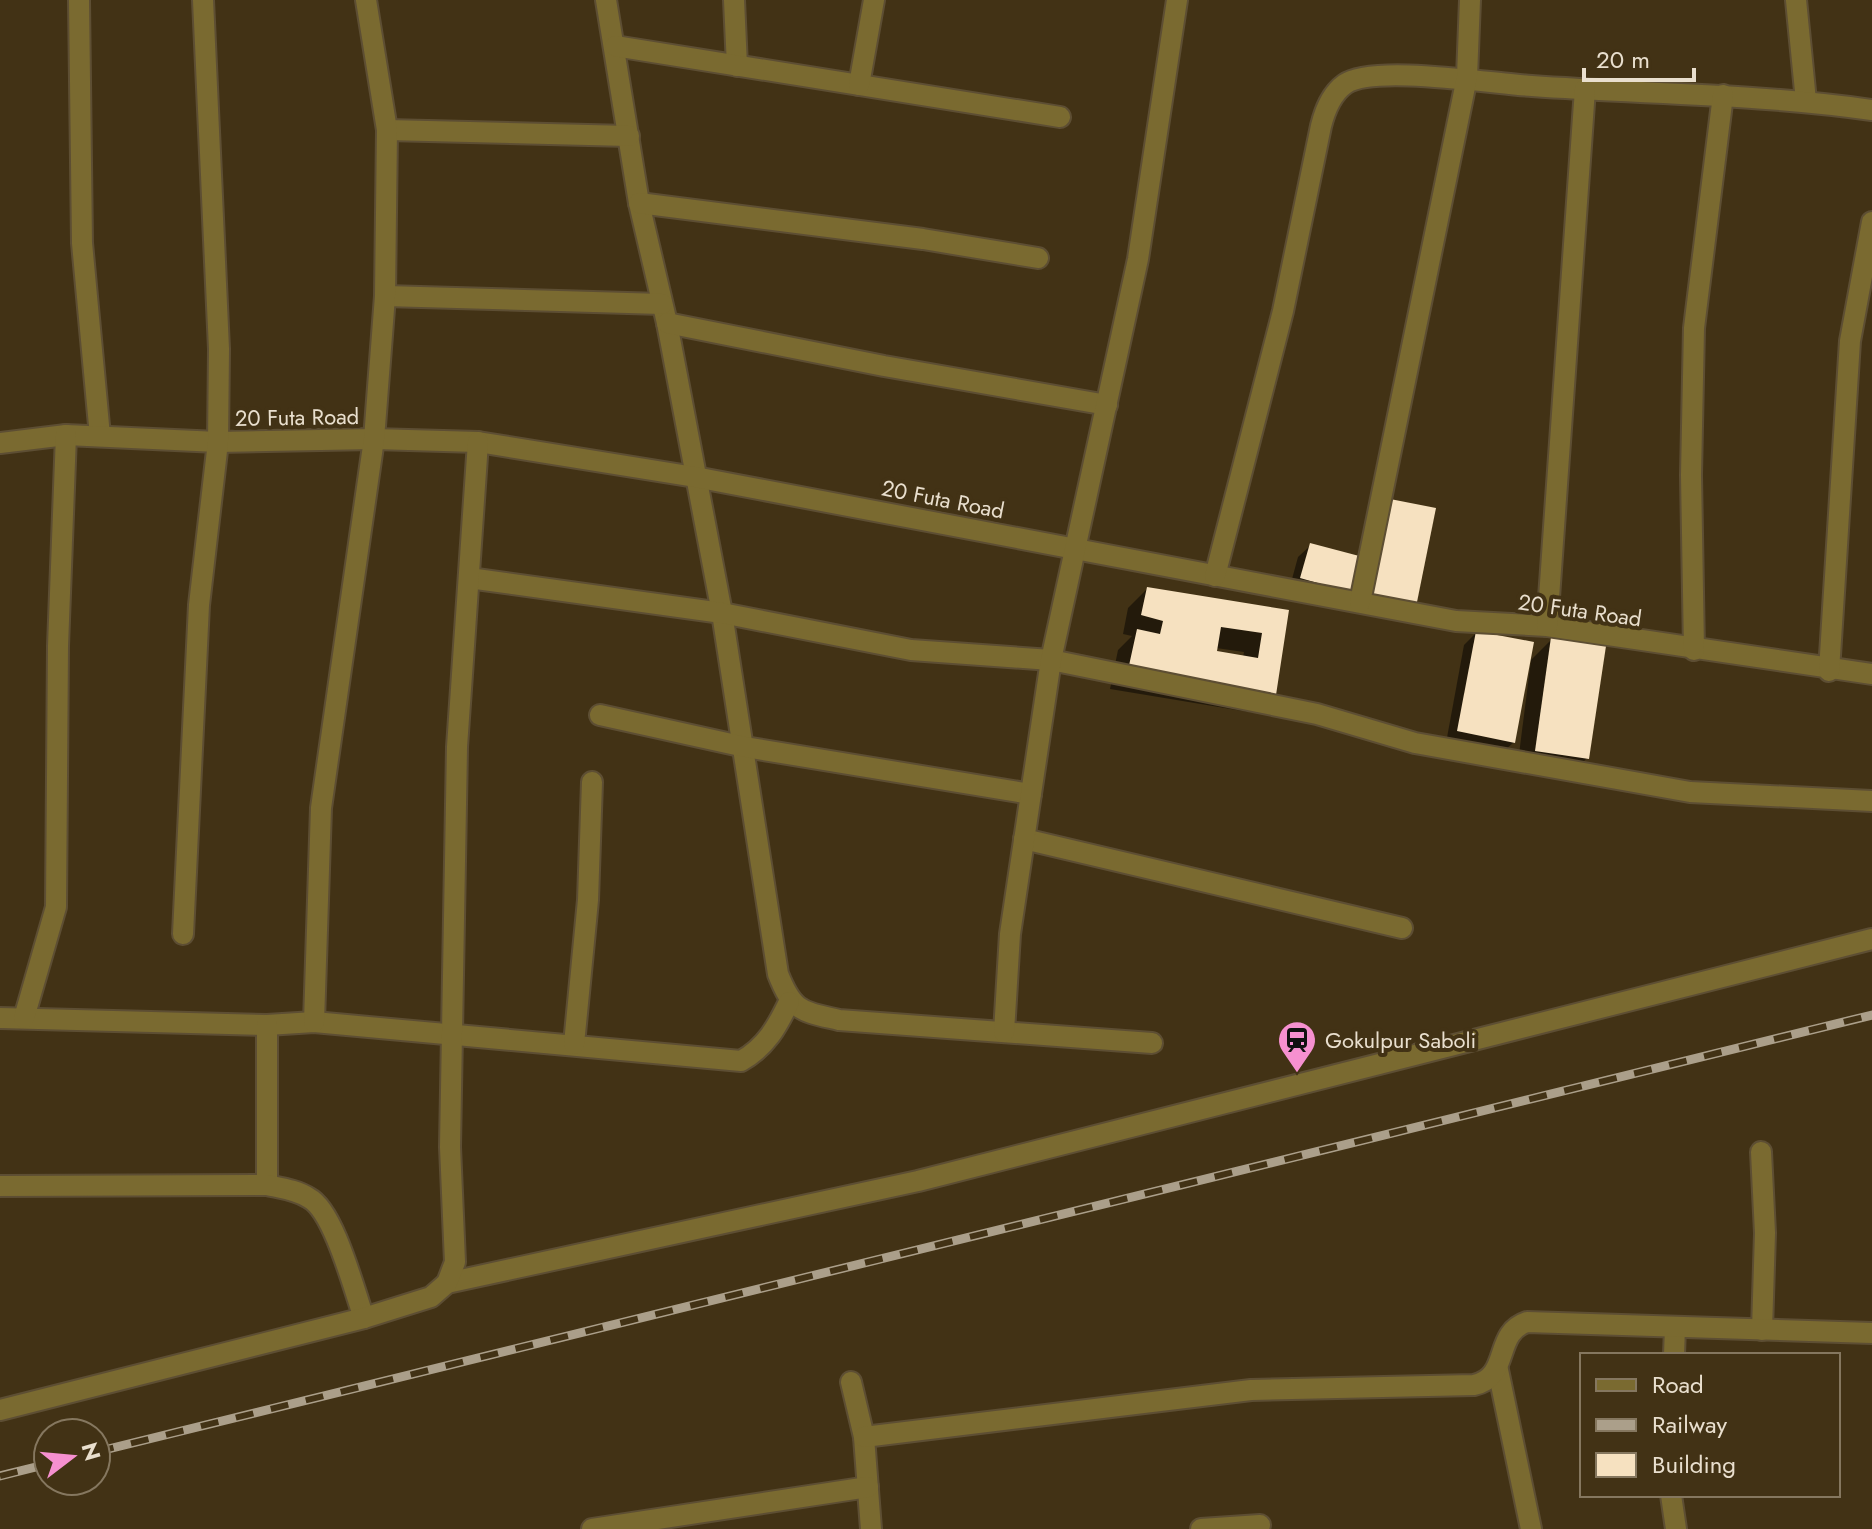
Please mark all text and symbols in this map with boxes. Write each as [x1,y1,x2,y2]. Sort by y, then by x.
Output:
scale bar [1584,32,1694,82]
text: 20 m [1596,42,1650,77]
street label: 20 Futa Road [235,400,359,434]
street label: 20 Futa Road [879,471,1007,527]
street label: 20 Futa Road [1516,586,1644,634]
station icon: Gokulpur Saboli [1276,1019,1318,1074]
place label: Gokulpur Saboli [1325,1024,1476,1056]
legend [1580,1353,1840,1497]
text: Road [1652,1367,1704,1402]
text: Railway [1652,1407,1727,1442]
north arrow [32,1417,112,1497]
text: N [73,1439,109,1464]
text: Building [1652,1447,1736,1482]

